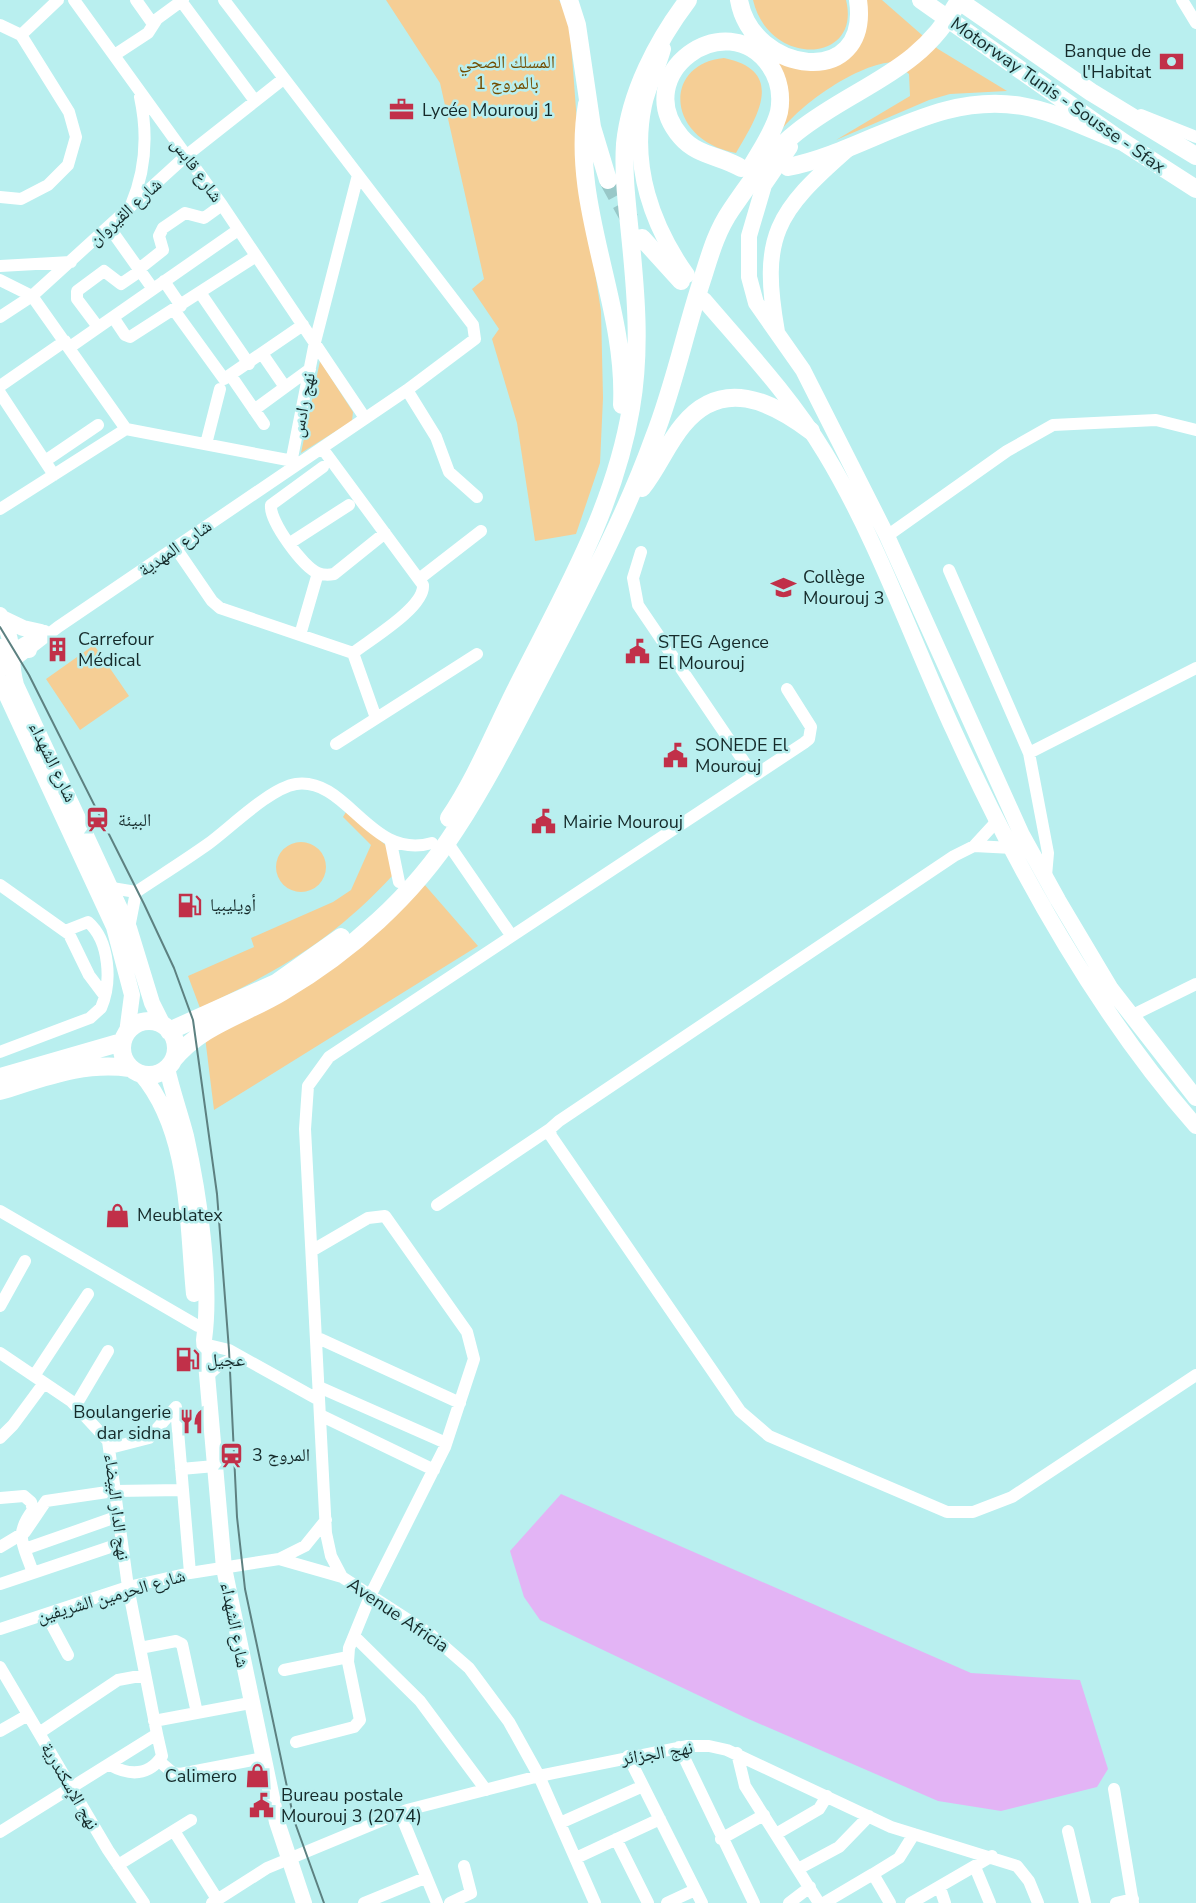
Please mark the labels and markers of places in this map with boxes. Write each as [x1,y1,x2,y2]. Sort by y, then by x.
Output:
place label: Banque de l'Habitat [1064,39,1152,84]
bank icon: Banque de l'Habitat [1157,47,1185,75]
office icon: Lycée Mourouj 1 [388,96,416,124]
place label: Lycée Mourouj 1 [422,98,554,122]
place label: Collège Mourouj 3 [803,565,885,610]
school or university icon: Collège Mourouj 3 [769,573,797,601]
place label: Carrefour Médical [78,627,155,672]
place label: STEG Agence El Mourouj [658,630,769,675]
building icon: Carrefour Médical [44,635,72,663]
public building icon: STEG Agence El Mourouj [624,638,652,666]
place label: SONEDE El Mourouj [695,733,789,778]
public building icon: SONEDE El Mourouj [661,741,689,769]
station icon: البيئة [84,806,112,834]
place label: البيئة [118,808,151,832]
public building icon: Mairie Mourouj [529,808,557,836]
place label: Mairie Mourouj [563,810,683,834]
fuel station icon: أويليبيا [176,891,204,919]
place label: أويليبيا [210,893,256,917]
shop icon: Meublatex [103,1201,131,1229]
place label: Meublatex [137,1203,223,1227]
fuel station icon: عجيل [173,1346,201,1374]
place label: عجيل [207,1348,245,1372]
place label: Boulangerie dar sidna [73,1400,171,1445]
restaurant icon: Boulangerie dar sidna [177,1408,205,1436]
station icon: المروج 3 [218,1441,246,1469]
place label: المروج 3 [252,1443,310,1467]
shop icon: Calimero [243,1762,271,1790]
place label: Calimero [165,1764,237,1788]
place label: Bureau postale Mourouj 3 (2074) [281,1783,422,1828]
public building icon: Bureau postale Mourouj 3 (2074) [247,1791,275,1819]

